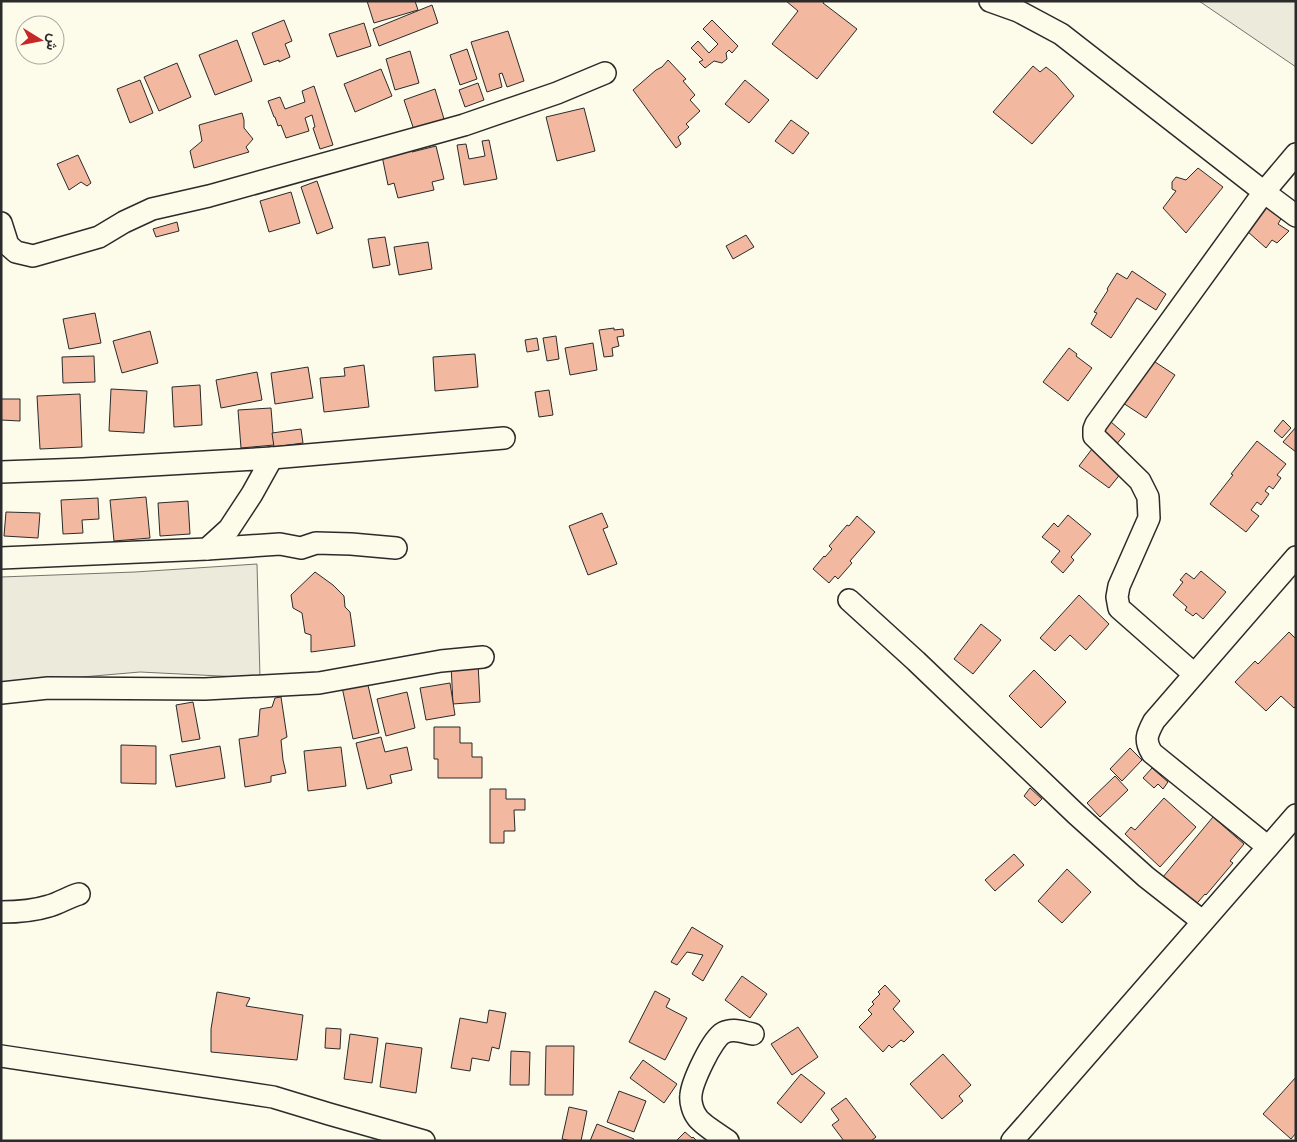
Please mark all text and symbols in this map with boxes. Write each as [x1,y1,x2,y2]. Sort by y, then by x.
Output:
north arrow [15,15,65,65]
text: ش [42,32,62,52]

